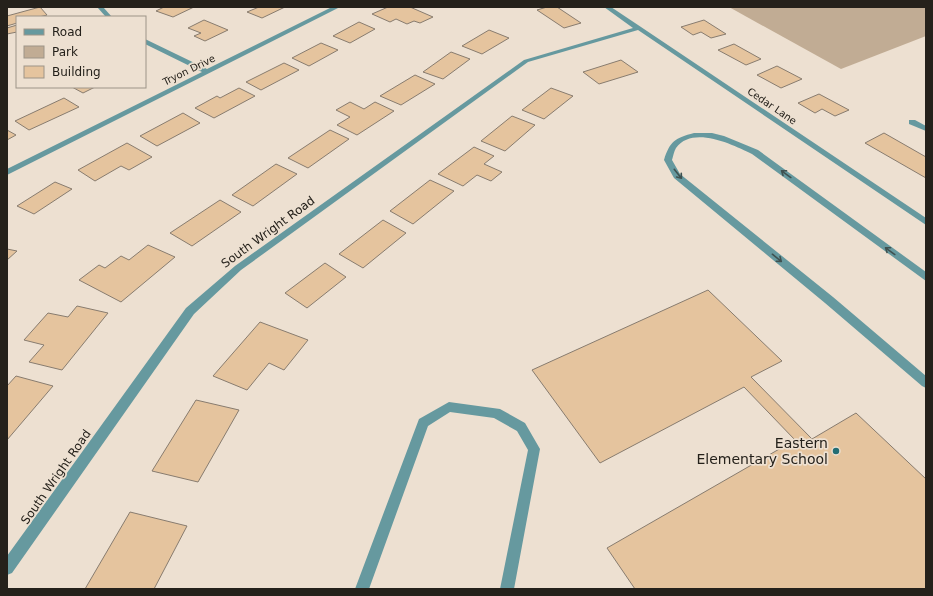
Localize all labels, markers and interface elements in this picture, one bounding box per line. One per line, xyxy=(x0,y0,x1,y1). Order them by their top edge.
legend xyxy=(16,16,146,88)
text: Road xyxy=(52,25,82,39)
text: Park xyxy=(52,45,78,59)
street label: Tryon Drive xyxy=(160,53,217,88)
text: Building xyxy=(52,65,101,79)
street label: Cedar Lane xyxy=(745,85,799,127)
one-way arrow xyxy=(673,169,682,180)
one-way arrow xyxy=(780,170,791,178)
street label: South Wright Road xyxy=(219,193,317,271)
one-way arrow xyxy=(885,247,896,255)
one-way arrow xyxy=(772,253,783,262)
street label: South Wright Road xyxy=(18,427,94,527)
place label: Eastern Elementary School xyxy=(696,435,828,467)
marker: Eastern Elementary School xyxy=(831,446,841,456)

